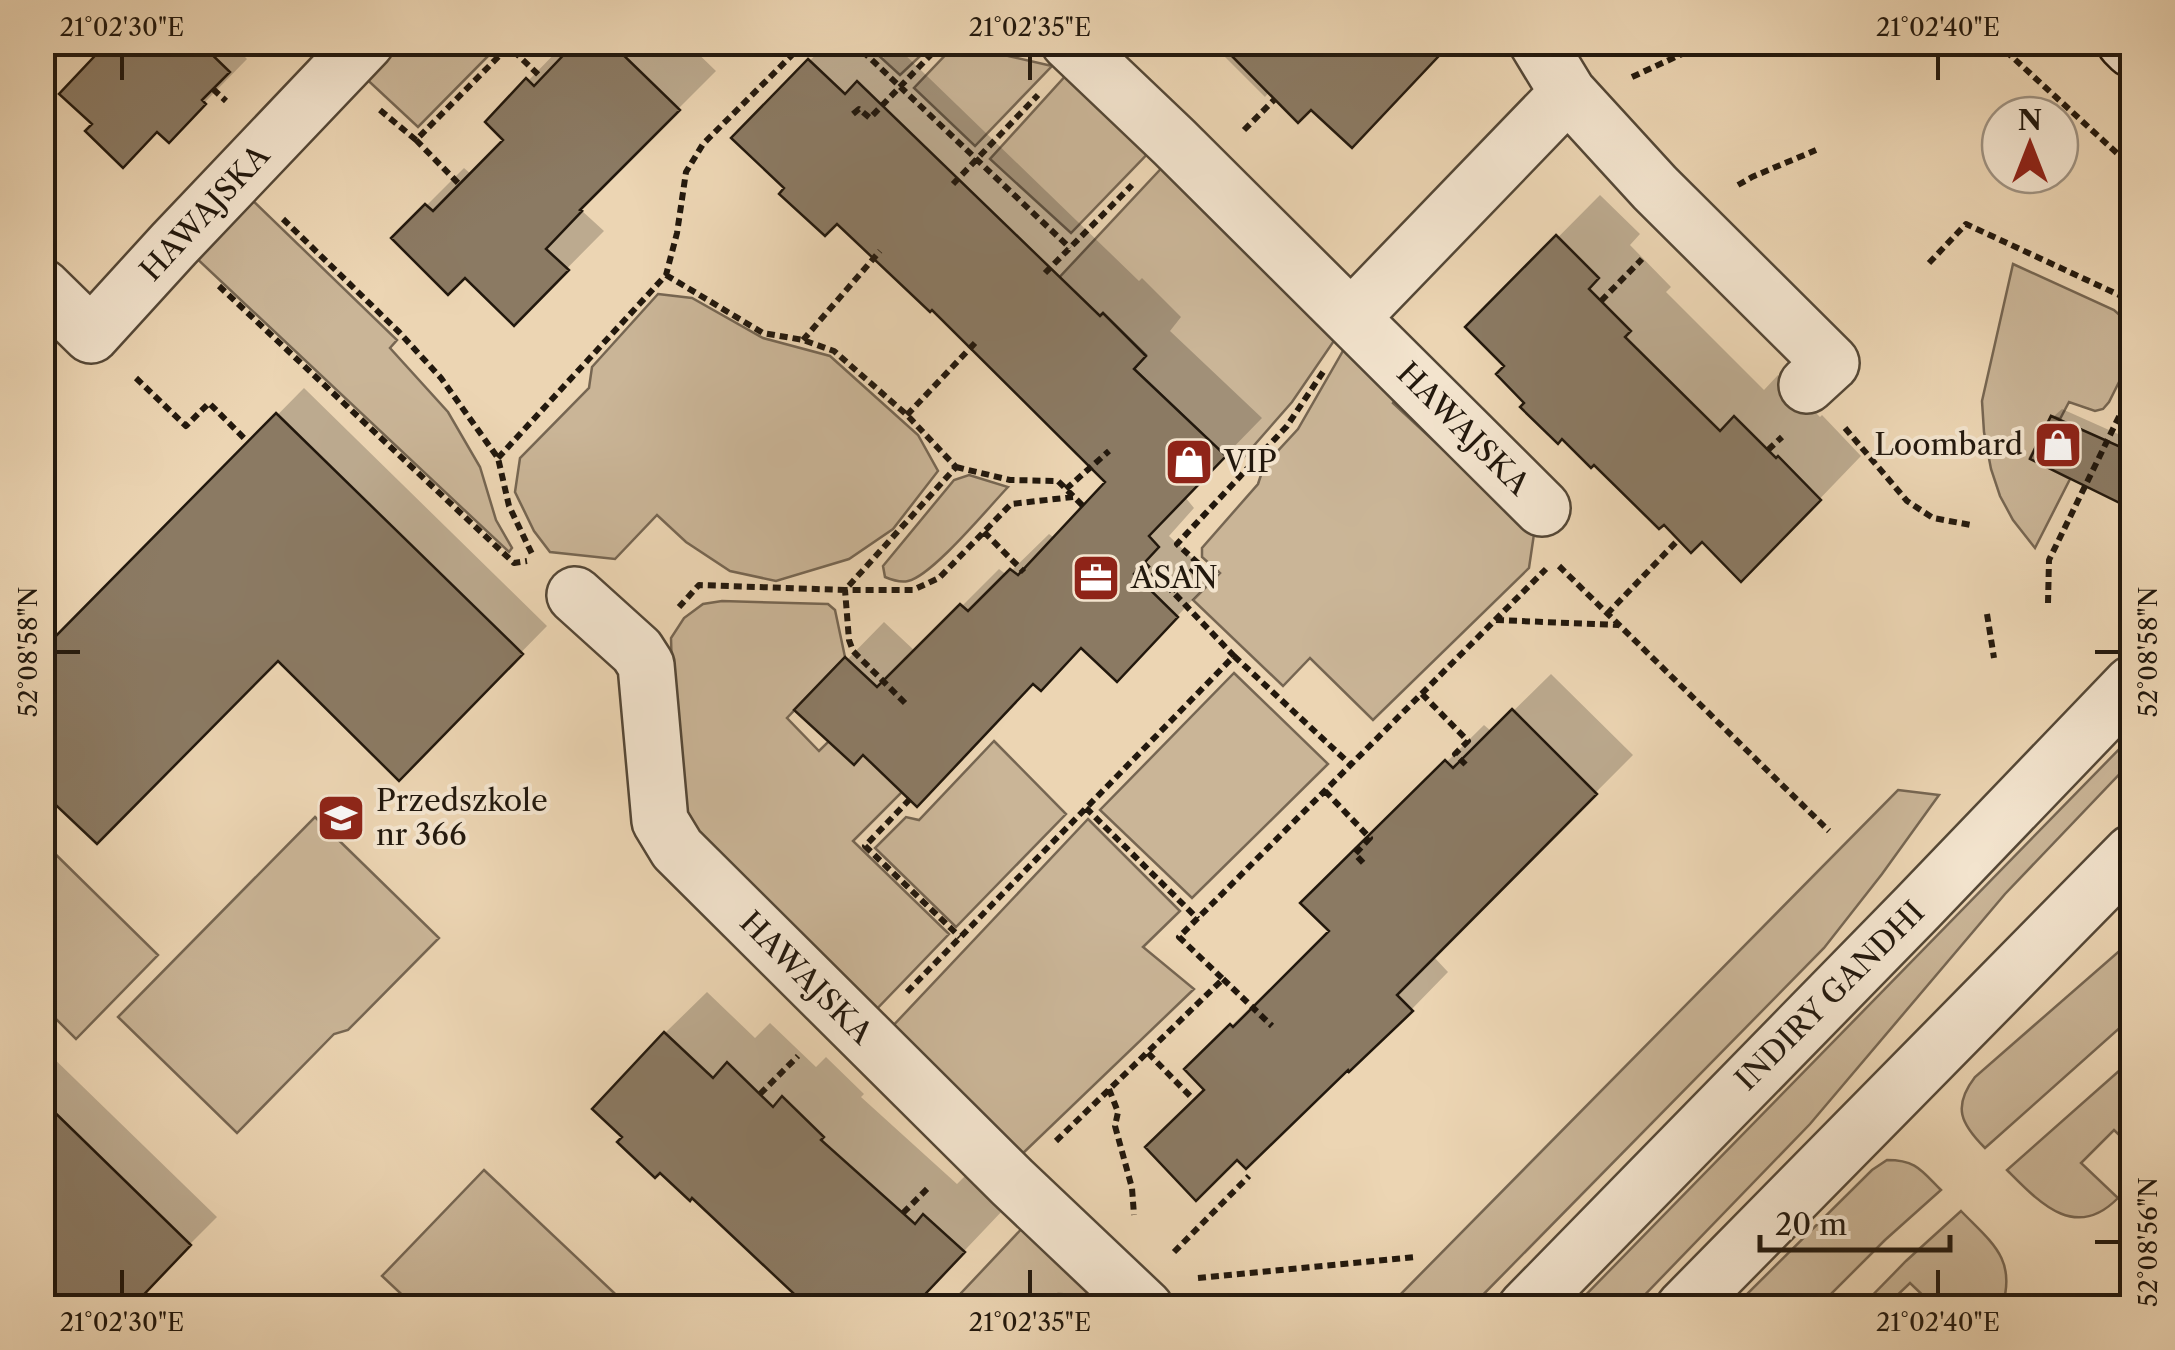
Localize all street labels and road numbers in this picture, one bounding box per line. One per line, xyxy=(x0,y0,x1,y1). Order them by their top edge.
street label: HAWAJSKA xyxy=(132,136,277,288)
street label: HAWAJSKA xyxy=(1389,355,1538,503)
street label: INDIRY GANDHI xyxy=(1727,893,1932,1098)
street label: HAWAJSKA xyxy=(732,904,881,1052)

